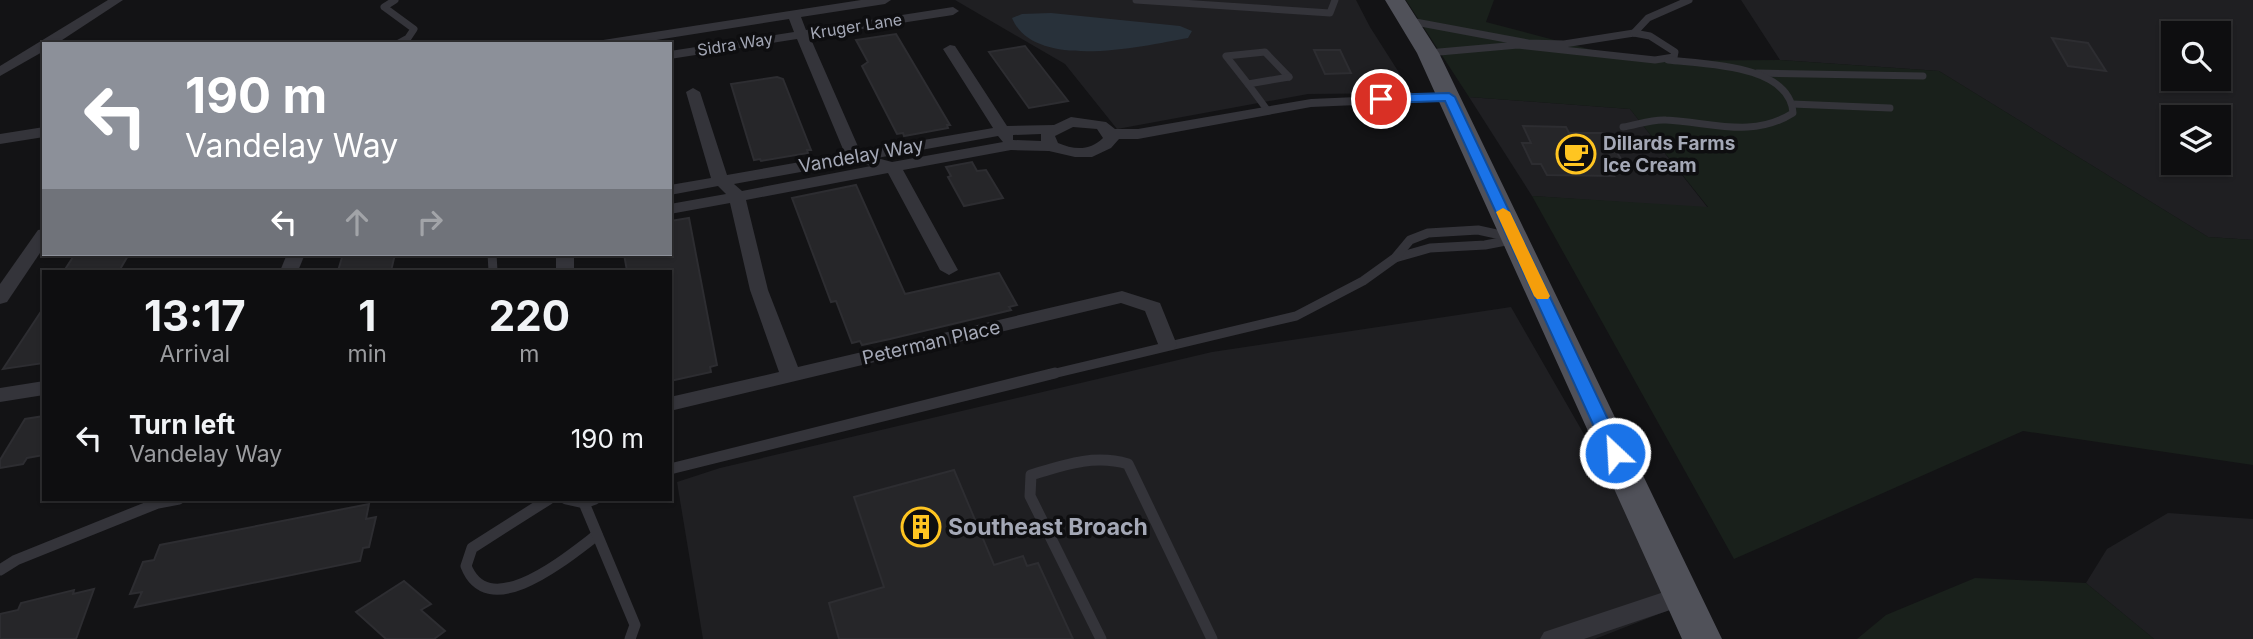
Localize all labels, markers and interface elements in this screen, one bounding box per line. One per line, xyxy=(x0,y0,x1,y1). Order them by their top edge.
street label: Kruger Lane xyxy=(809,9,903,43)
map controls xyxy=(2161,21,2231,175)
button: search xyxy=(2161,21,2231,91)
street label: Sidra Way xyxy=(696,28,774,60)
text: 190 m xyxy=(185,66,327,125)
pin xyxy=(1351,69,1411,129)
icon: left xyxy=(70,70,161,161)
icon: arrive xyxy=(1362,80,1400,118)
button: layers xyxy=(2161,105,2231,175)
text: Vandelay Way xyxy=(185,126,398,165)
place label: Dillards Farms Ice Cream xyxy=(1603,132,1735,177)
street label: Vandelay Way xyxy=(797,133,926,178)
cafe icon: Dillards Farms Ice Cream xyxy=(1555,133,1597,175)
icon: left xyxy=(265,203,303,241)
icon: ahead xyxy=(338,203,376,241)
icon: right xyxy=(411,203,449,241)
text: 13:17 xyxy=(144,290,246,341)
text: 1 xyxy=(358,290,376,341)
text: 220 xyxy=(489,290,570,341)
street label: Peterman Place xyxy=(860,315,1002,370)
text: Arrival xyxy=(159,340,230,368)
text: min xyxy=(348,340,387,368)
text: m xyxy=(519,340,540,368)
text: Turn left xyxy=(129,409,235,440)
position arrow xyxy=(1578,416,1652,490)
icon: left xyxy=(70,419,108,457)
text: 190 m xyxy=(571,423,644,454)
text: Vandelay Way xyxy=(129,440,282,468)
building icon: Southeast Broach xyxy=(900,506,942,548)
place label: Southeast Broach xyxy=(948,513,1148,541)

